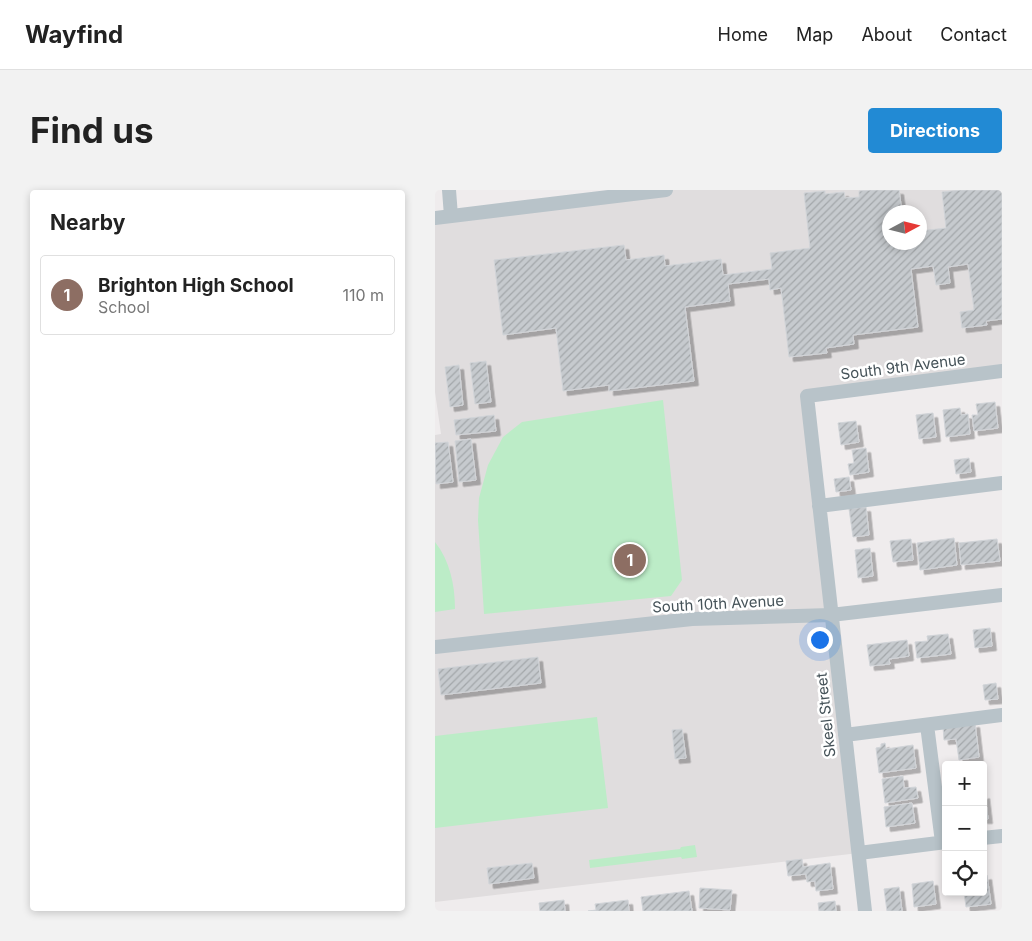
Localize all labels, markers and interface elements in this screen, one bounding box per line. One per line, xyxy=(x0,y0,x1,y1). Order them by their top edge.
text: Wayfind xyxy=(25,20,123,49)
text: Home xyxy=(718,24,768,45)
text: Map xyxy=(796,24,833,45)
text: About xyxy=(861,24,912,45)
text: Contact xyxy=(940,24,1007,45)
button: Directions xyxy=(868,108,1002,153)
text: Find us xyxy=(30,109,154,151)
north arrow xyxy=(882,205,927,250)
text: Nearby xyxy=(50,210,125,235)
text: Brighton High School xyxy=(98,274,294,297)
text: 1 xyxy=(64,285,70,305)
text: 110 m xyxy=(342,285,384,305)
text: School xyxy=(98,297,150,317)
street label: South 9th Avenue xyxy=(839,349,966,384)
pin: 1 xyxy=(614,541,646,579)
street label: South 10th Avenue xyxy=(652,591,784,616)
your location xyxy=(807,627,833,653)
street label: Skeel Street xyxy=(812,672,839,758)
map controls xyxy=(942,761,987,896)
button: + xyxy=(942,761,987,806)
button: − xyxy=(942,806,987,851)
button: locate xyxy=(942,851,987,896)

